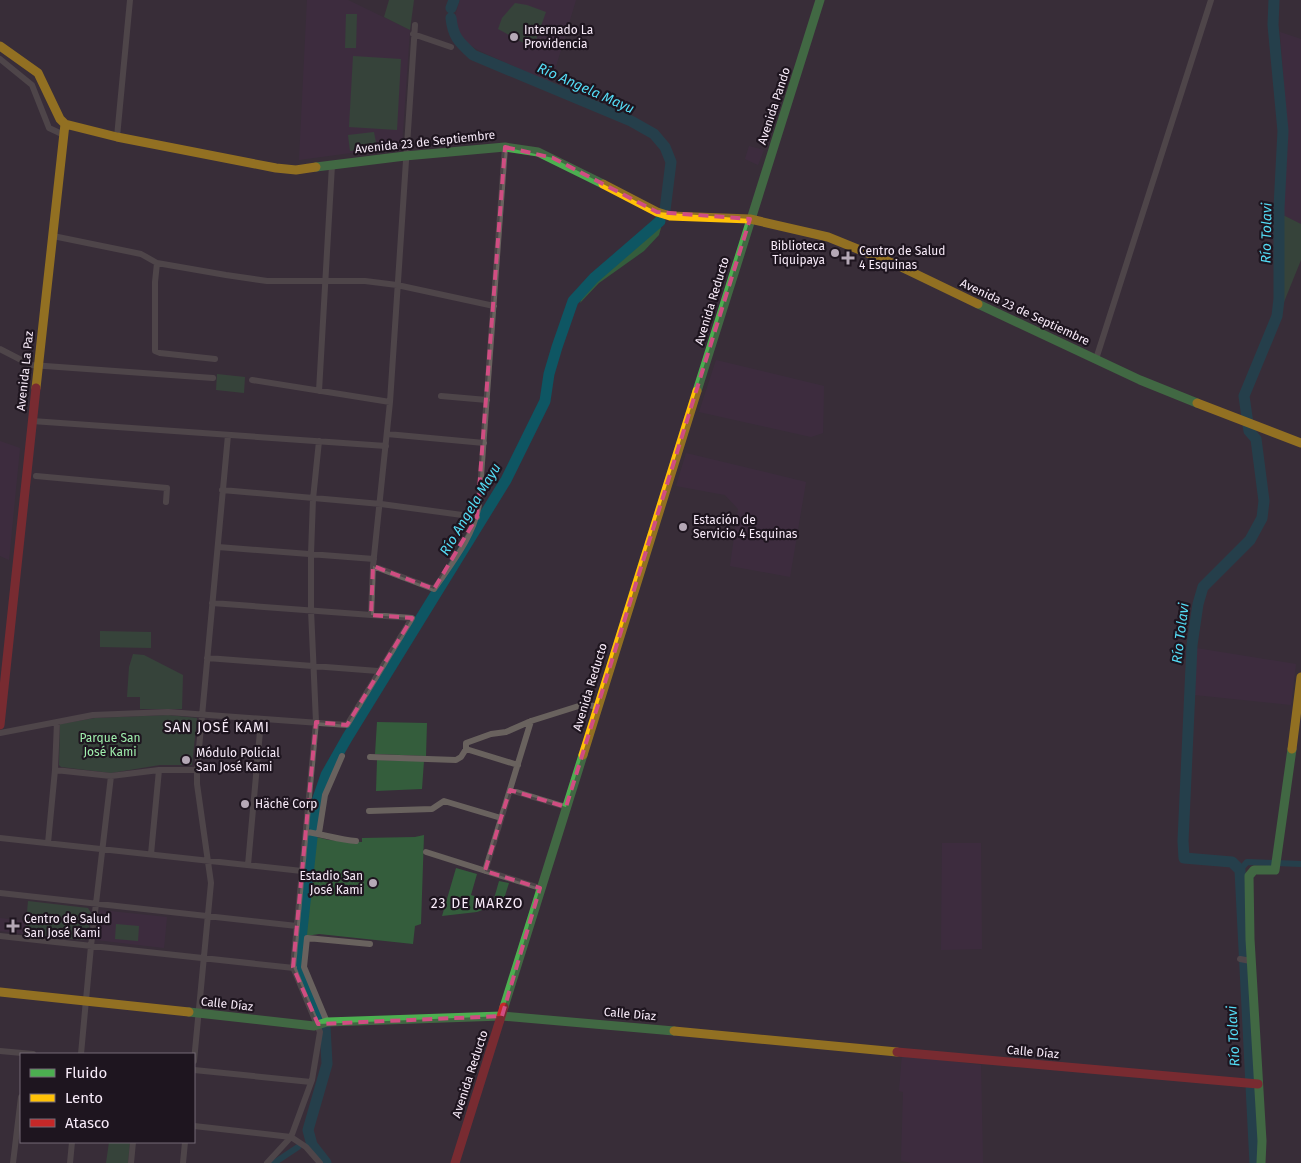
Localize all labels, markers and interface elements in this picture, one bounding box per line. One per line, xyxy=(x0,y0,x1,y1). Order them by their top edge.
place label: Internado La Providencia xyxy=(524,23,593,51)
marker: Internado La Providencia xyxy=(508,31,520,43)
water label: Río Angela Mayu xyxy=(535,59,637,117)
street label: Avenida Pando xyxy=(755,65,793,147)
street label: Avenida 23 de Septiembre xyxy=(354,128,496,156)
water label: Río Tolavi xyxy=(1257,202,1276,264)
place label: Biblioteca Tiquipaya xyxy=(770,239,825,267)
place label: Centro de Salud 4 Esquinas xyxy=(859,244,945,272)
marker: Biblioteca Tiquipaya xyxy=(829,247,841,259)
marker: Centro de Salud 4 Esquinas xyxy=(841,251,855,265)
street label: Avenida Reducto xyxy=(692,255,732,347)
street label: Avenida 23 de Septiembre xyxy=(958,276,1092,348)
street label: Avenida La Paz xyxy=(14,330,36,412)
water label: Río Angela Mayu xyxy=(436,460,505,558)
place label: Estación de Servicio 4 Esquinas xyxy=(693,513,798,541)
marker: Estación de Servicio 4 Esquinas xyxy=(677,521,689,533)
water label: Río Tolavi xyxy=(1168,602,1193,664)
street label: Avenida Reducto xyxy=(570,641,610,733)
district label: SAN JOSÉ KAMI xyxy=(164,718,270,736)
park label: Parque San José Kami xyxy=(79,731,141,759)
place label: Módulo Policial San José Kami xyxy=(196,746,280,774)
marker: Módulo Policial San José Kami xyxy=(180,754,192,766)
place label: Hächë Corp xyxy=(255,797,317,811)
marker: Hächë Corp xyxy=(239,798,251,810)
place label: Estadio San José Kami xyxy=(299,869,363,897)
marker: Estadio San José Kami xyxy=(367,877,379,889)
district label: 23 DE MARZO xyxy=(431,895,523,912)
place label: Centro de Salud San José Kami xyxy=(24,912,110,940)
marker: Centro de Salud San José Kami xyxy=(6,919,20,933)
street label: Calle Díaz xyxy=(200,994,254,1014)
street label: Calle Díaz xyxy=(603,1005,657,1023)
water label: Río Tolavi xyxy=(1223,1005,1244,1067)
street label: Avenida Reducto xyxy=(449,1028,491,1120)
street label: Calle Díaz xyxy=(1006,1043,1060,1061)
legend xyxy=(20,1053,195,1143)
text: Fluido xyxy=(65,1064,107,1082)
text: Lento xyxy=(65,1089,103,1107)
text: Atasco xyxy=(65,1114,110,1132)

